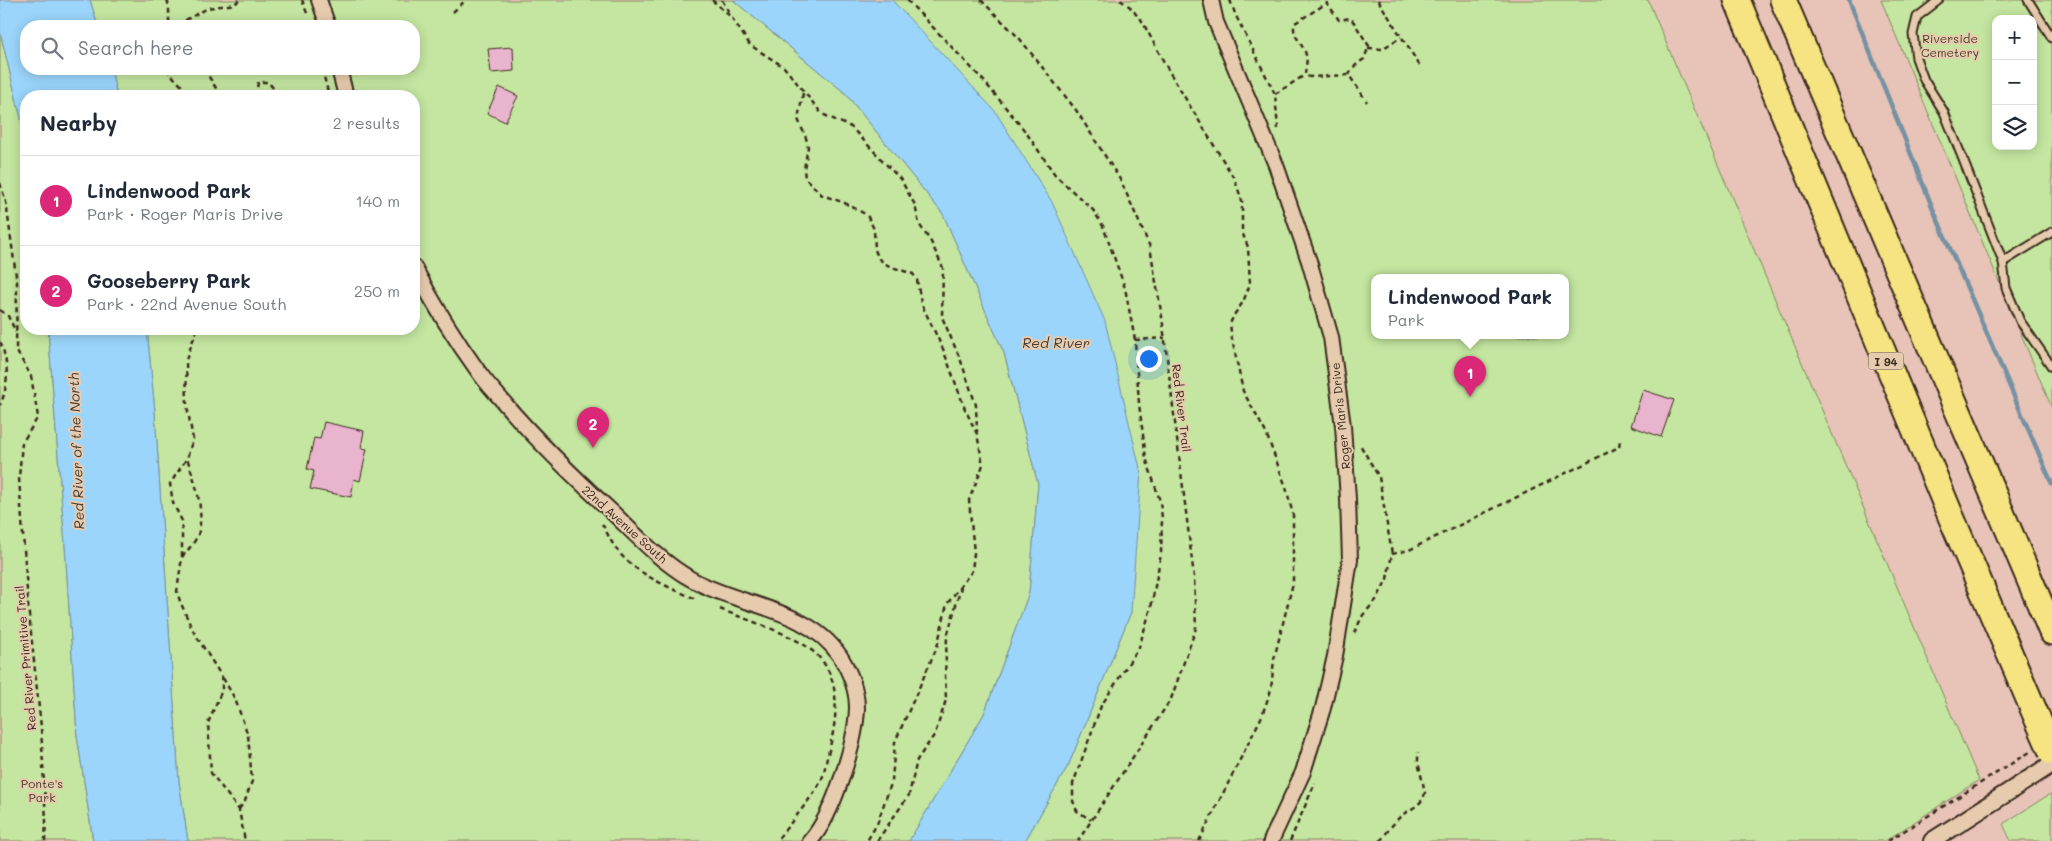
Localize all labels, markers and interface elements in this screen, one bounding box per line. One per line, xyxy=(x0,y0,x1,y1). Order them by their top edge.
map controls xyxy=(1992,15,2037,150)
button: + xyxy=(1992,15,2037,60)
search box xyxy=(20,20,420,75)
park label: Riverside Cemetery xyxy=(1921,30,1979,60)
icon: search xyxy=(38,34,66,62)
text: Search here xyxy=(78,35,194,60)
button: − xyxy=(1992,60,2037,105)
button: layers xyxy=(1992,105,2037,150)
text: Nearby xyxy=(40,109,117,136)
text: 2 results xyxy=(333,112,400,133)
text: Lindenwood Park xyxy=(87,178,251,203)
text: 1 xyxy=(52,190,60,211)
text: 140 m xyxy=(356,190,400,211)
text: Park · Roger Maris Drive xyxy=(87,203,283,224)
text: Gooseberry Park xyxy=(87,268,251,293)
popup xyxy=(1371,274,1569,339)
text: 2 xyxy=(52,280,60,301)
text: 250 m xyxy=(354,280,400,301)
text: Lindenwood Park xyxy=(1388,284,1552,309)
text: Park · 22nd Avenue South xyxy=(87,293,286,314)
text: Park xyxy=(1388,309,1424,330)
water label: Red River xyxy=(1022,333,1090,352)
your location xyxy=(1136,346,1162,372)
road number: I 94 xyxy=(1868,352,1904,370)
pin: 1 xyxy=(1454,356,1486,397)
street label: Roger Maris Drive xyxy=(1326,362,1354,470)
street label: Red River Trail xyxy=(1169,363,1195,453)
water label: Red River of the North xyxy=(64,372,88,530)
pin: 2 xyxy=(577,407,609,448)
street label: 22nd Avenue South xyxy=(579,481,671,567)
street label: Red River Primitive Trail xyxy=(11,585,39,731)
park label: Ponte's Park xyxy=(21,775,63,805)

